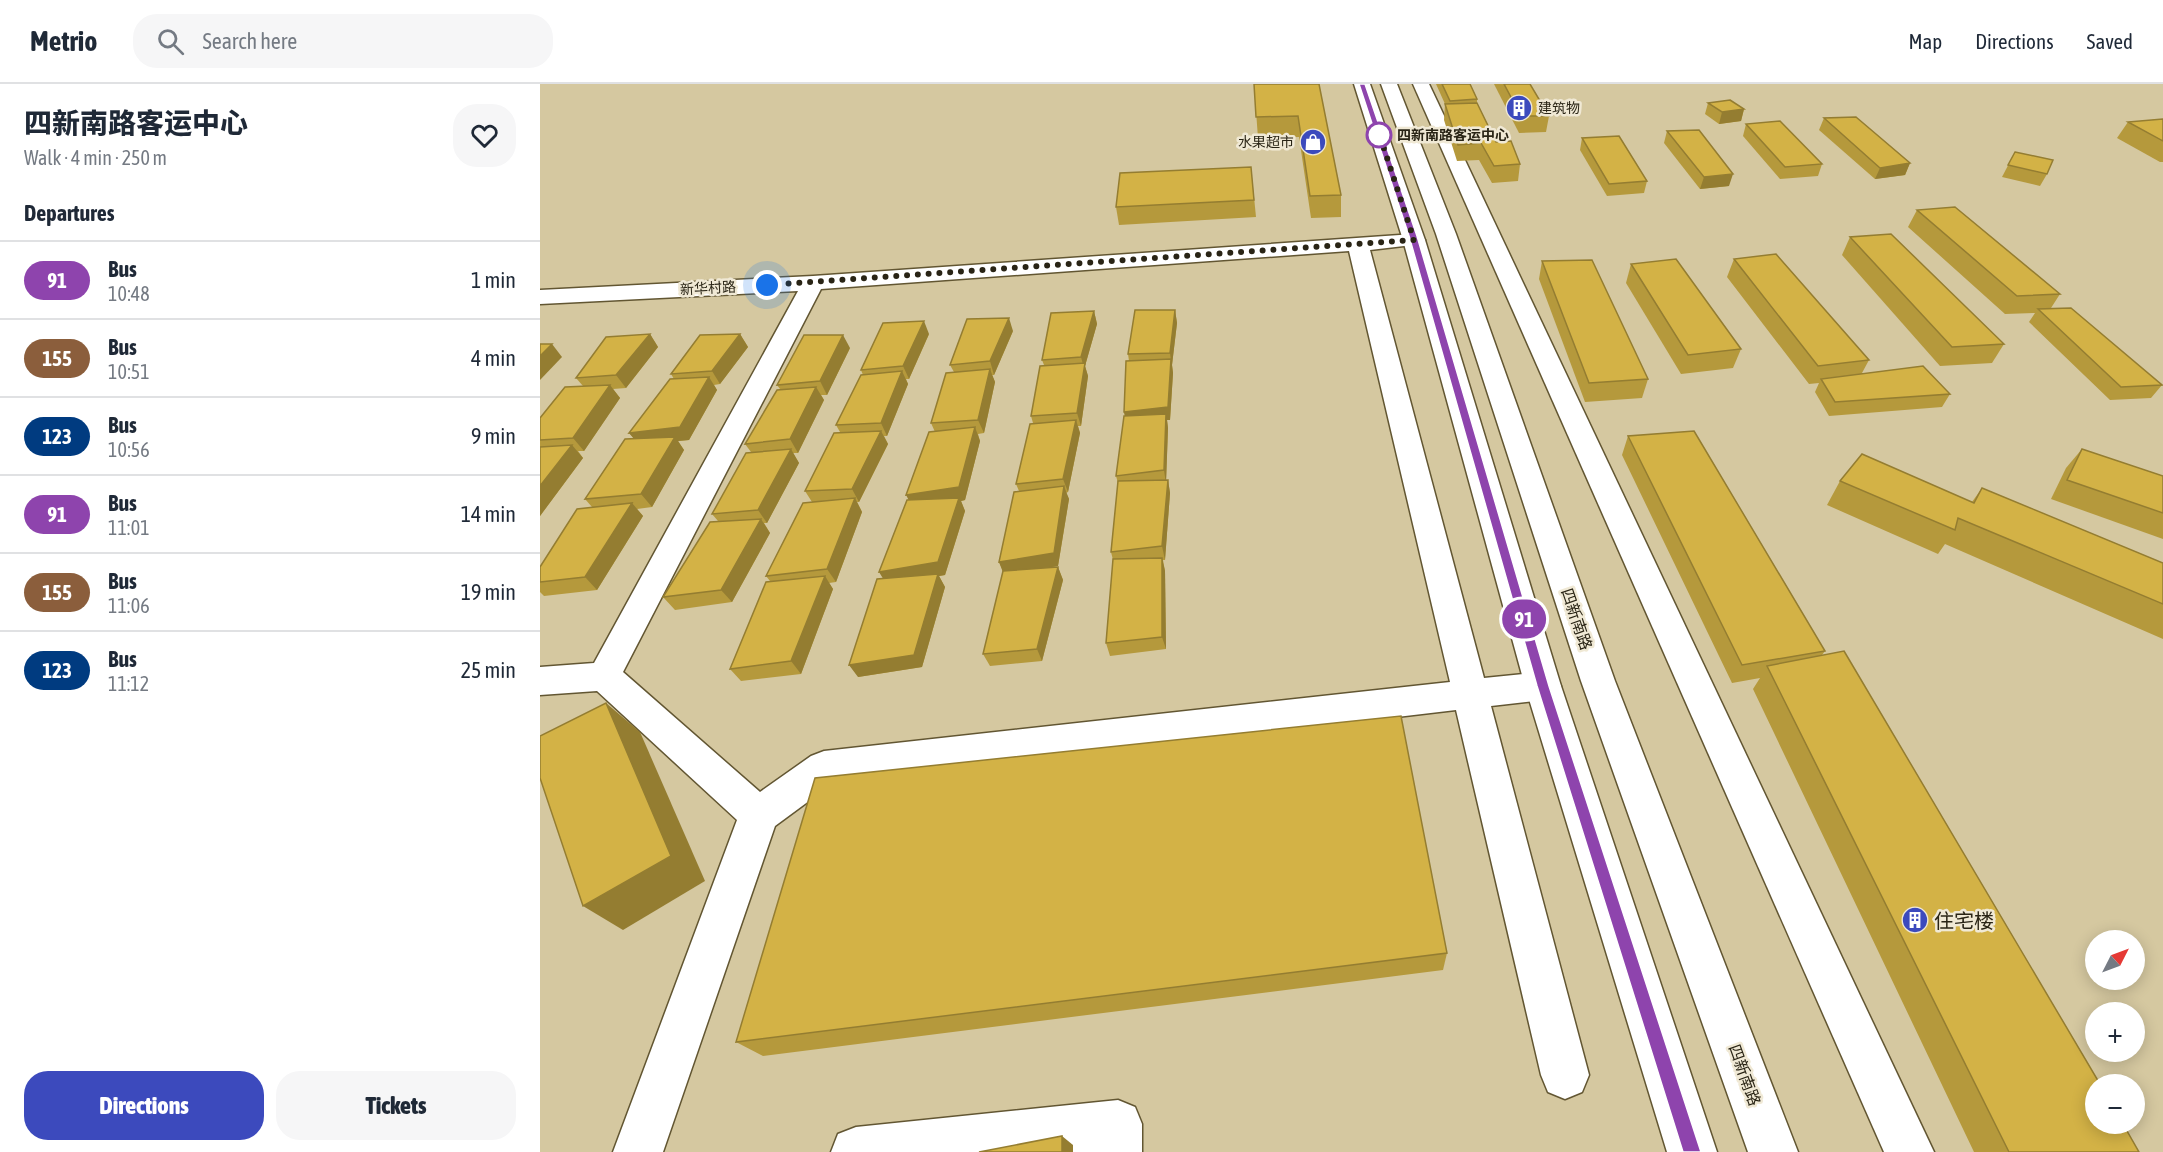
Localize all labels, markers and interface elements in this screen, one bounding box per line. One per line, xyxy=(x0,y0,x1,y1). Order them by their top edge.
search box xyxy=(133,14,553,68)
text: Metrio xyxy=(30,25,97,57)
icon: search xyxy=(154,25,187,58)
text: Search here xyxy=(202,28,297,54)
text: Map xyxy=(1908,29,1942,53)
text: Directions xyxy=(1975,29,2054,53)
text: Saved xyxy=(2087,29,2133,53)
building icon: 建筑物 xyxy=(1504,93,1534,123)
place label: 建筑物 xyxy=(1538,100,1580,116)
button: heart xyxy=(453,104,516,167)
text: 四新南路客运中心 xyxy=(24,107,248,139)
marker: 四新南路客运中心 xyxy=(1366,122,1392,148)
shop icon: 水果超市 xyxy=(1298,127,1328,157)
place label: 四新南路客运中心 xyxy=(1397,127,1509,143)
place label: 水果超市 xyxy=(1238,134,1294,150)
text: Walk · 4 min · 250 m xyxy=(24,146,167,169)
text: Departures xyxy=(24,200,114,226)
text: Bus xyxy=(108,256,137,282)
text: 1 min xyxy=(471,267,516,293)
text: 91 xyxy=(47,268,67,292)
your location xyxy=(752,270,782,300)
street label: 新华村路 xyxy=(680,279,736,297)
text: 10:48 xyxy=(108,282,150,305)
text: Bus xyxy=(108,334,137,360)
text: 4 min xyxy=(471,345,516,371)
text: 155 xyxy=(42,346,72,370)
text: 10:51 xyxy=(108,360,150,383)
text: Bus xyxy=(108,412,137,438)
text: 9 min xyxy=(471,423,516,449)
text: 123 xyxy=(42,424,72,448)
text: 10:56 xyxy=(108,438,150,461)
text: Bus xyxy=(108,490,137,516)
text: 14 min xyxy=(461,501,516,527)
text: 91 xyxy=(47,502,67,526)
text: 11:01 xyxy=(108,516,150,539)
text: Bus xyxy=(108,568,137,594)
text: 19 min xyxy=(461,579,516,605)
text: 155 xyxy=(42,580,72,604)
street label: 四新南路 xyxy=(1558,586,1596,652)
text: 11:06 xyxy=(108,594,150,617)
line badge: 91 xyxy=(1497,600,1551,638)
text: 91 xyxy=(1514,607,1534,631)
text: Bus xyxy=(108,646,137,672)
text: 25 min xyxy=(461,657,516,683)
text: 123 xyxy=(42,658,72,682)
text: 11:12 xyxy=(108,672,149,695)
building icon: 住宅楼 xyxy=(1900,905,1930,935)
place label: 住宅楼 xyxy=(1934,909,1994,932)
north arrow xyxy=(2085,930,2145,990)
map controls xyxy=(2085,930,2145,1134)
button: + xyxy=(2085,1002,2145,1062)
street label: 四新南路 xyxy=(1726,1042,1764,1108)
button: Directions xyxy=(24,1071,264,1140)
button: Tickets xyxy=(276,1071,516,1140)
button: − xyxy=(2085,1074,2145,1134)

